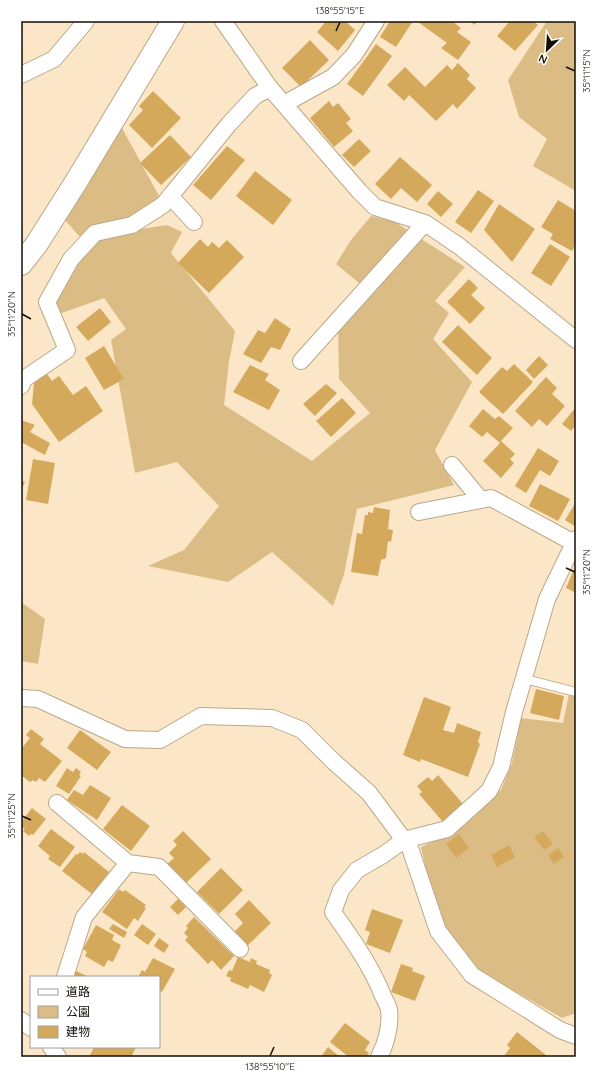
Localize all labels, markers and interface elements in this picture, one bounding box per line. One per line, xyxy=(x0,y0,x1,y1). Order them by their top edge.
text: 138°55'15"E xyxy=(315,4,365,17)
north arrow xyxy=(527,30,567,70)
text: 35°11'15"N xyxy=(580,49,593,93)
text: N xyxy=(536,51,549,67)
text: 35°11'20"N xyxy=(5,291,18,337)
text: 35°11'20"N xyxy=(580,549,593,595)
text: 35°11'25"N xyxy=(5,793,18,839)
legend xyxy=(30,976,160,1048)
text: 道路 xyxy=(66,984,90,999)
text: 公園 xyxy=(66,1004,90,1019)
text: 建物 xyxy=(66,1024,90,1039)
text: 138°55'10"E xyxy=(245,1060,295,1073)

